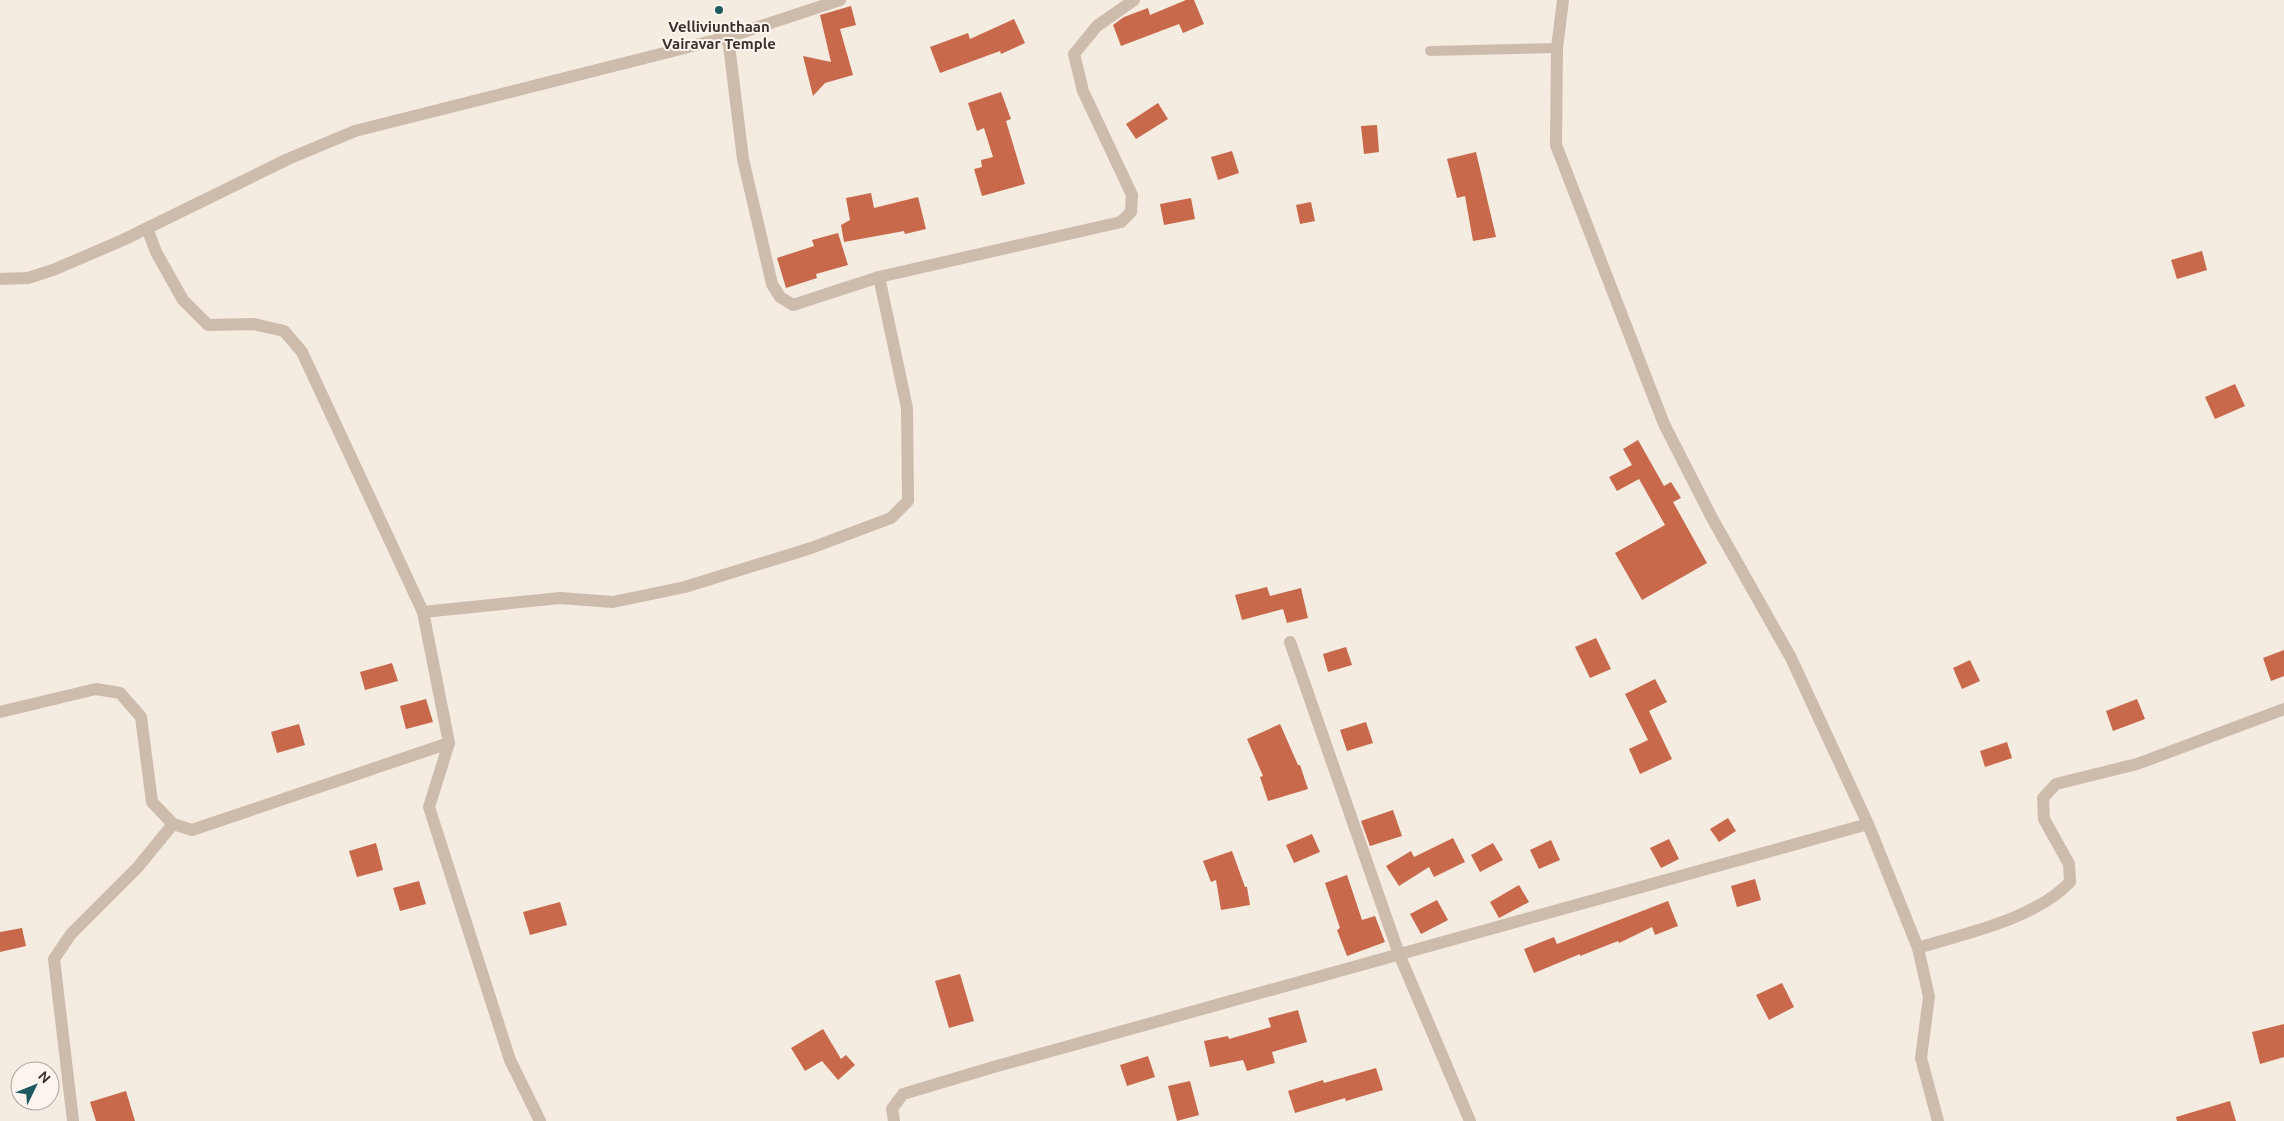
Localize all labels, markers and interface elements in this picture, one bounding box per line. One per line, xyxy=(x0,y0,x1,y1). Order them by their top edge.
marker: Velliviunthaan Vairavar Temple xyxy=(713,4,725,16)
place label: Velliviunthaan Vairavar Temple xyxy=(662,18,776,52)
north arrow xyxy=(10,1061,60,1111)
text: N xyxy=(35,1068,54,1086)

